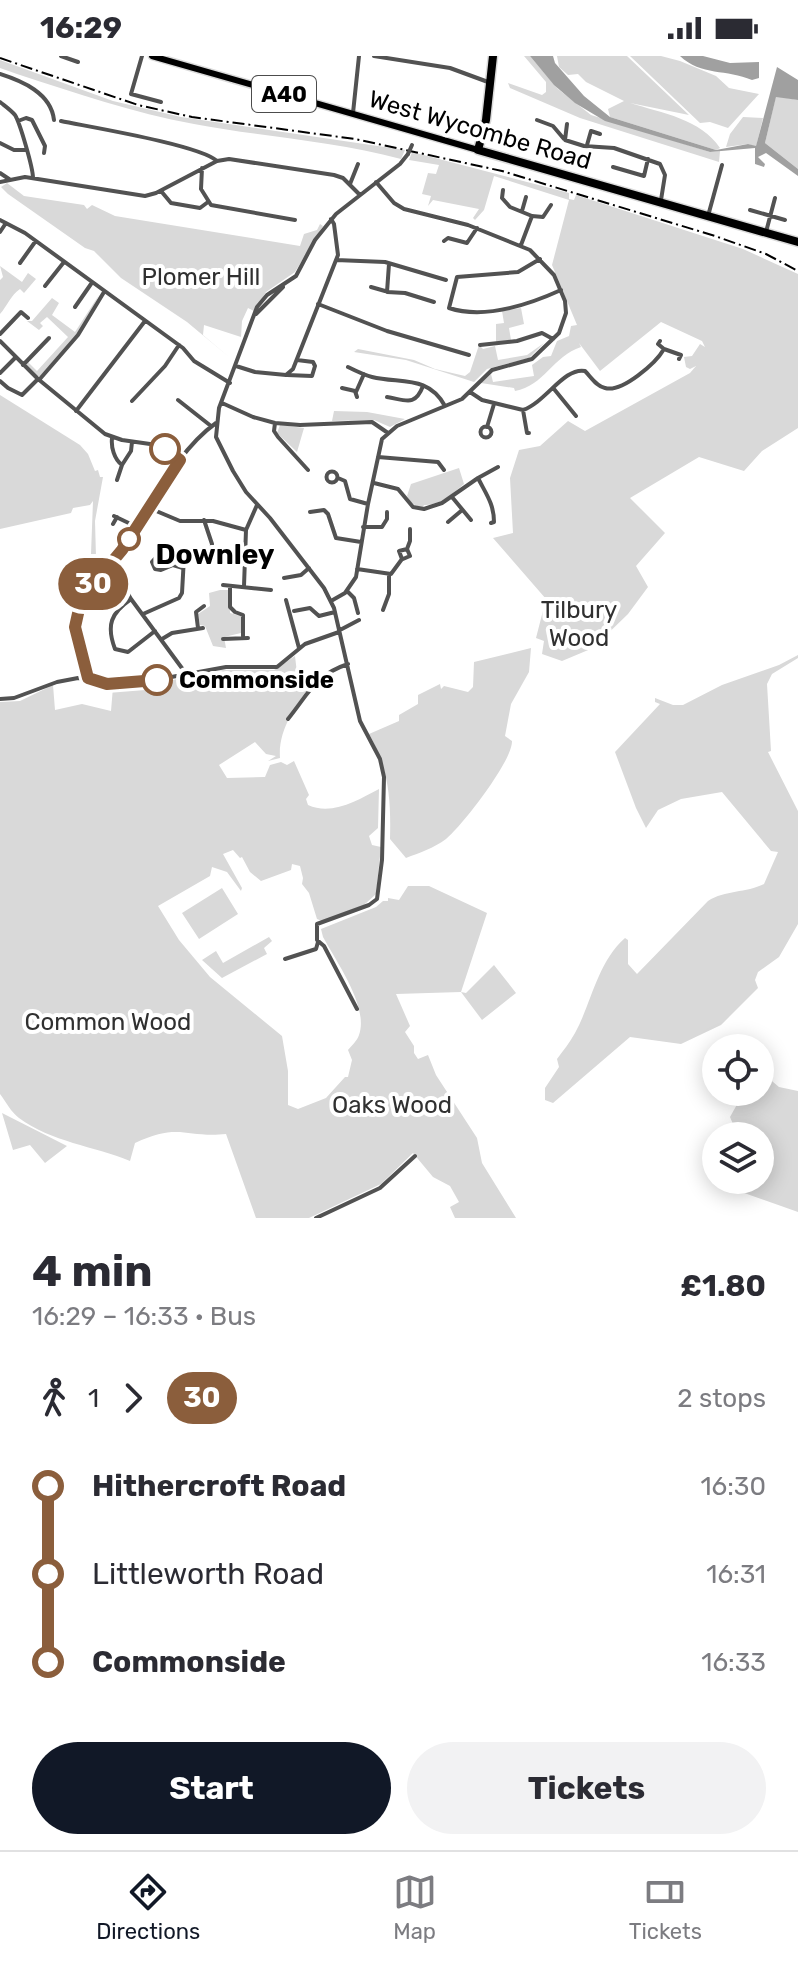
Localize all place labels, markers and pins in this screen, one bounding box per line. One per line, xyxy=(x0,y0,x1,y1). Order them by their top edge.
unlabelled marker xyxy=(150,434,180,464)
unlabelled marker xyxy=(118,528,140,550)
marker: Commonside xyxy=(142,665,172,695)
place label: Commonside xyxy=(179,666,334,694)

